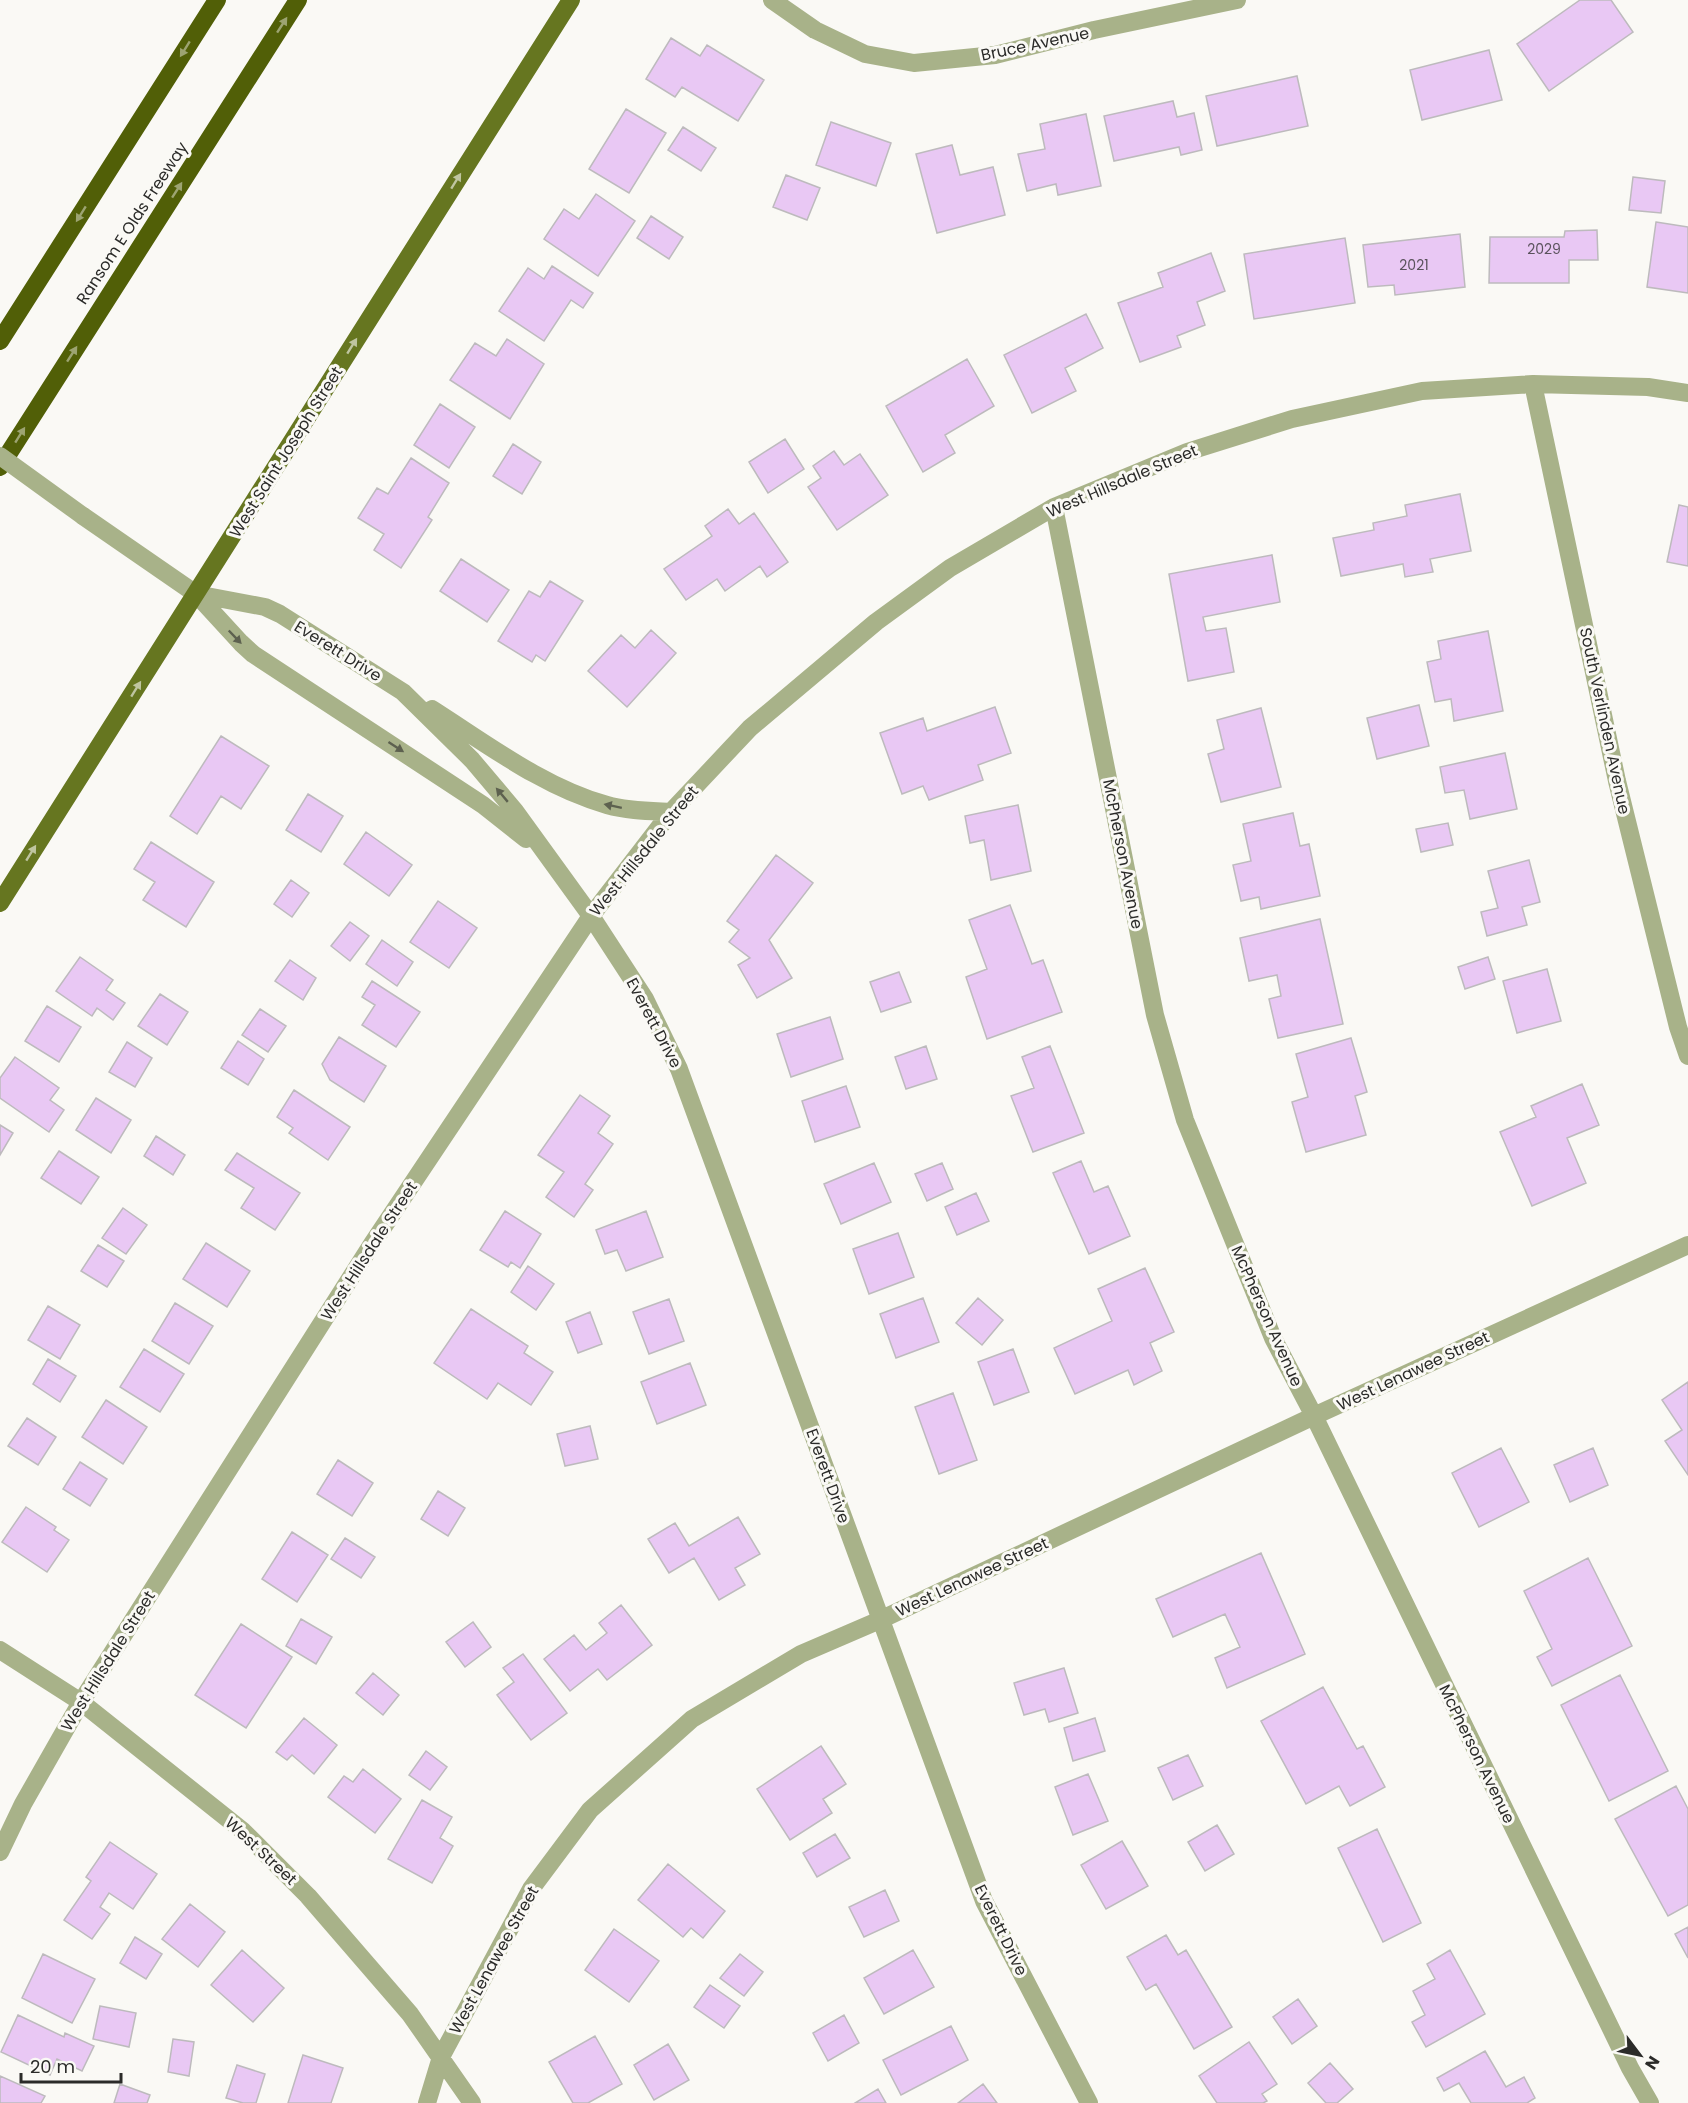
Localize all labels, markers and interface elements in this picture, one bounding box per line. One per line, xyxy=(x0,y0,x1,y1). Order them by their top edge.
one-way arrow xyxy=(276,17,287,33)
street label: Bruce Avenue xyxy=(979,21,1091,67)
one-way arrow xyxy=(180,41,191,58)
street label: Ransom E Olds Freeway xyxy=(71,137,193,309)
one-way arrow xyxy=(451,173,462,189)
one-way arrow xyxy=(171,181,182,198)
one-way arrow xyxy=(76,206,87,222)
house number: 2029 xyxy=(1527,239,1561,259)
house number: 2021 xyxy=(1399,255,1429,275)
one-way arrow xyxy=(347,338,358,354)
one-way arrow xyxy=(66,346,77,362)
street label: West Saint Joseph Street xyxy=(224,362,348,542)
one-way arrow xyxy=(15,427,26,443)
street label: West Hillsdale Street xyxy=(1043,439,1201,523)
street label: Everett Drive xyxy=(290,615,386,687)
street label: South Verlinden Avenue xyxy=(1574,626,1636,817)
one-way arrow xyxy=(228,630,242,644)
one-way arrow xyxy=(130,681,142,697)
one-way arrow xyxy=(388,741,404,752)
street label: McPherson Avenue xyxy=(1097,777,1149,931)
street label: West Hillsdale Street xyxy=(584,781,704,921)
one-way arrow xyxy=(496,788,509,803)
one-way arrow xyxy=(604,800,622,810)
one-way arrow xyxy=(26,845,37,861)
street label: Everett Drive xyxy=(621,974,687,1072)
street label: West Hillsdale Street xyxy=(315,1177,423,1325)
street label: McPherson Avenue xyxy=(1226,1242,1308,1390)
street label: West Lenawee Street xyxy=(1333,1325,1493,1416)
street label: Everett Drive xyxy=(800,1426,856,1527)
street label: West Lenawee Street xyxy=(892,1531,1052,1622)
street label: West Hillsdale Street xyxy=(55,1586,161,1736)
street label: McPherson Avenue xyxy=(1433,1681,1521,1827)
street label: West Street xyxy=(220,1812,302,1891)
street label: Everett Drive xyxy=(969,1880,1033,1980)
street label: West Lenawee Street xyxy=(444,1882,544,2038)
north arrow xyxy=(1610,2025,1670,2085)
scale bar xyxy=(21,2046,122,2084)
text: N xyxy=(1639,2051,1665,2074)
text: 20 m xyxy=(30,2054,75,2079)

